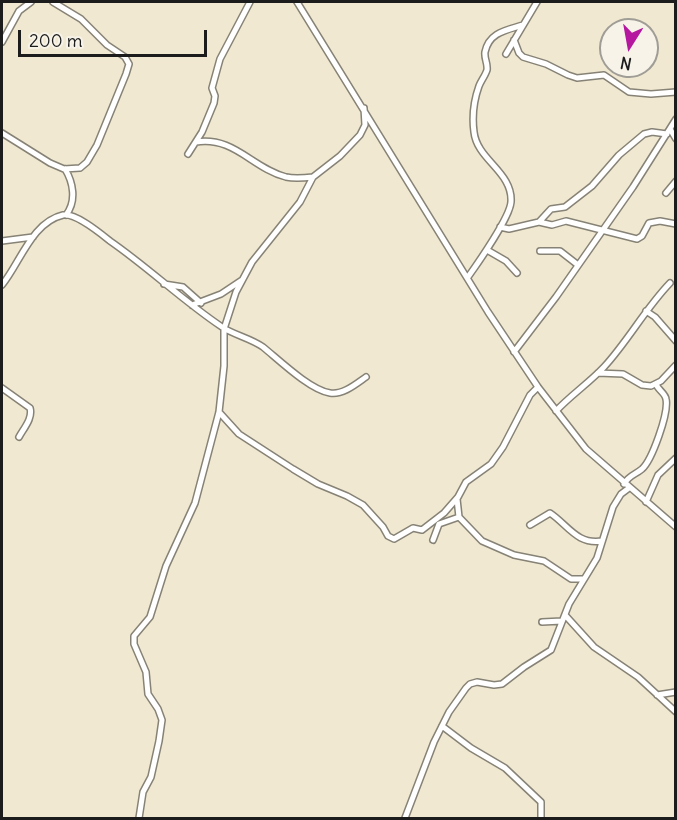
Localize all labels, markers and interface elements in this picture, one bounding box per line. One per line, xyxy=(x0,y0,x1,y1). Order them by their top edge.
scale bar xyxy=(21,18,210,56)
north arrow xyxy=(599,18,659,78)
text: 200 m xyxy=(29,29,83,52)
text: N xyxy=(619,53,633,75)

